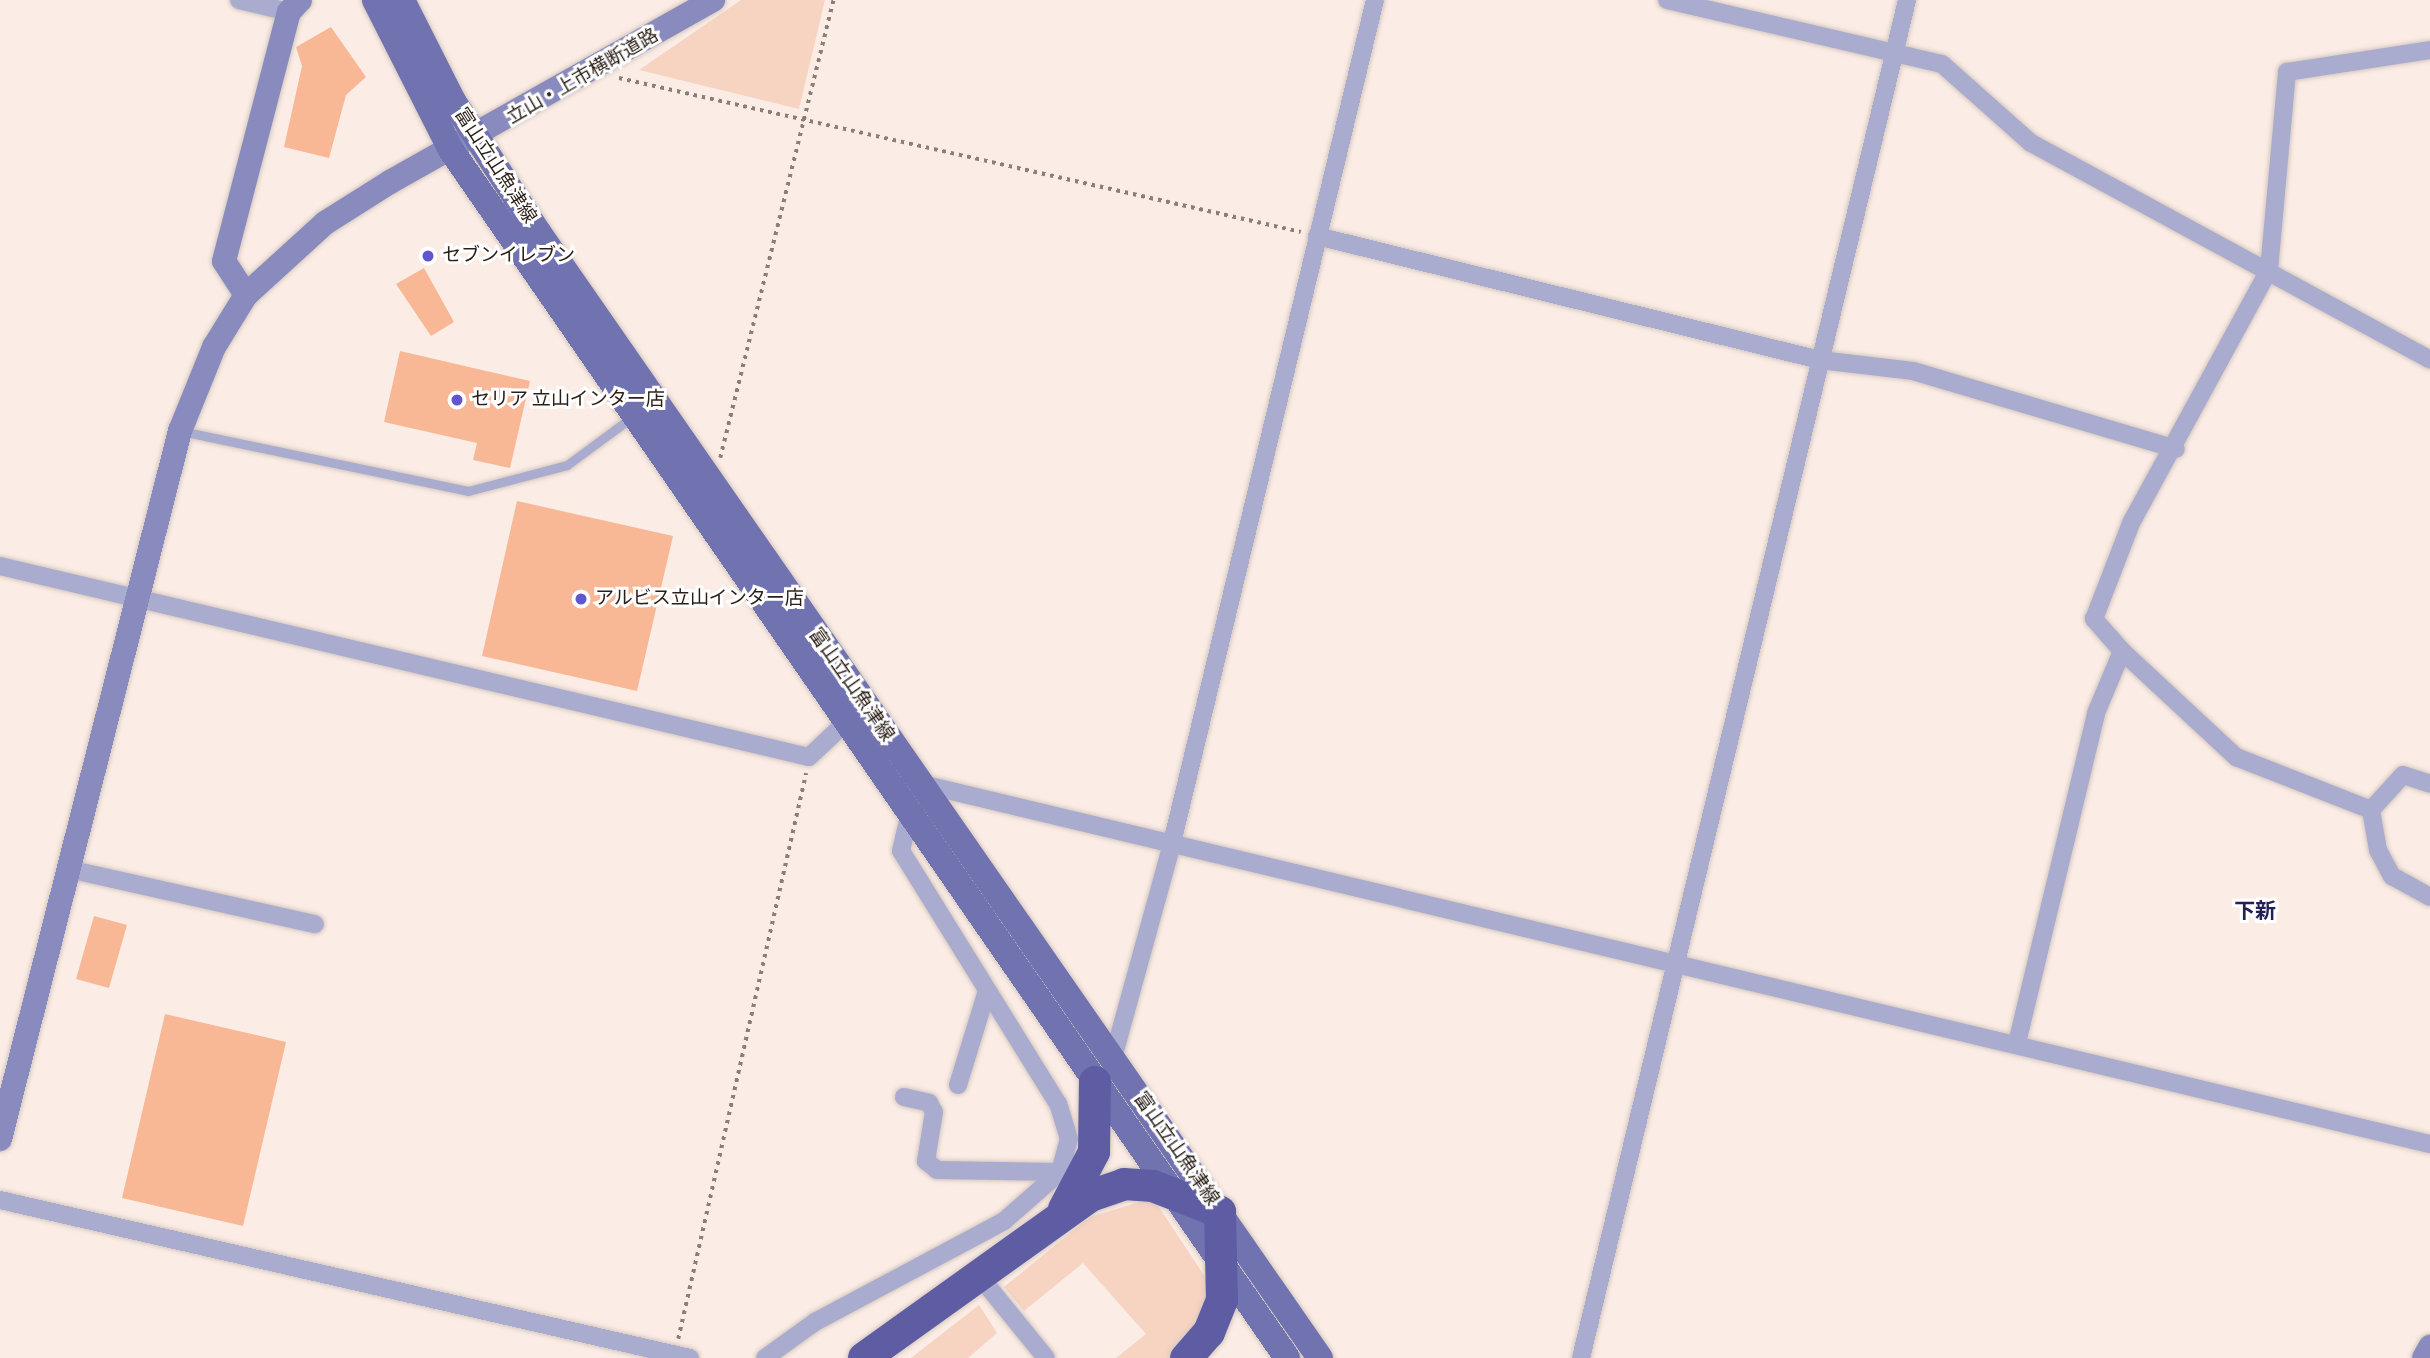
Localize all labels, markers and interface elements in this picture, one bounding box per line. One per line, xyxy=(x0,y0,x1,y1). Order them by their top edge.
street label: 立山・上市横断道路 xyxy=(503,24,663,130)
street label: 富山立山魚津線 xyxy=(449,104,541,228)
place label: セブンイレブン xyxy=(442,245,575,267)
marker: セブンイレブン xyxy=(420,248,436,264)
place label: セリア 立山インター店 xyxy=(471,389,665,411)
marker: セリア 立山インター店 xyxy=(449,392,465,408)
place label: アルビス立山インター店 xyxy=(595,588,804,610)
marker: アルビス立山インター店 xyxy=(573,591,589,607)
street label: 富山立山魚津線 xyxy=(804,624,898,746)
district label: 下新 xyxy=(2234,898,2276,924)
street label: 富山立山魚津線 xyxy=(1129,1088,1223,1210)

